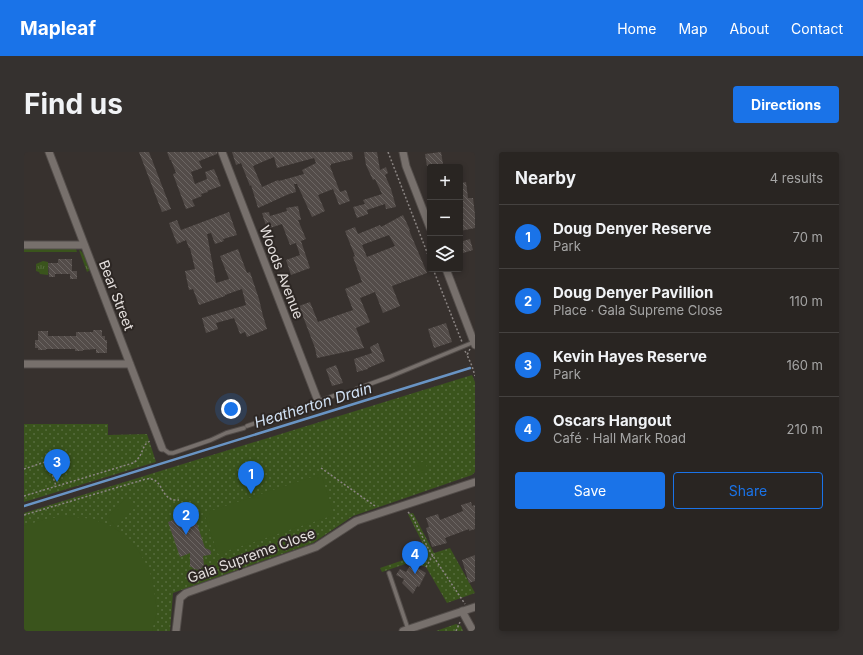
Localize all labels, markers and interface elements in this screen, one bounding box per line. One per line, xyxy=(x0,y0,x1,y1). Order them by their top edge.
text: Mapleaf xyxy=(20,17,96,40)
text: Home xyxy=(617,20,656,37)
text: Map xyxy=(678,20,708,37)
text: About xyxy=(730,20,769,37)
text: Contact xyxy=(791,20,843,37)
button: Directions xyxy=(733,86,839,123)
text: Find us xyxy=(24,87,123,121)
map controls xyxy=(427,164,463,272)
button: + xyxy=(427,164,463,200)
text: Nearby xyxy=(515,168,576,188)
text: 4 results xyxy=(770,170,823,186)
button: − xyxy=(427,200,463,236)
text: Doug Denyer Reserve xyxy=(553,219,712,238)
street label: Woods Avenue xyxy=(256,223,308,321)
text: 1 xyxy=(525,229,531,245)
text: 70 m xyxy=(793,229,823,245)
button: layers xyxy=(427,236,463,272)
text: Park xyxy=(553,238,581,254)
street label: Bear Street xyxy=(96,257,138,333)
text: Doug Denyer Pavillion xyxy=(553,283,713,302)
text: 2 xyxy=(524,293,532,309)
text: 110 m xyxy=(789,293,823,309)
text: Place · Gala Supreme Close xyxy=(553,302,723,318)
text: Kevin Hayes Reserve xyxy=(553,347,707,366)
text: 3 xyxy=(524,357,532,373)
text: 160 m xyxy=(786,357,823,373)
text: Park xyxy=(553,366,581,382)
water label: Heatherton Drain xyxy=(252,378,374,432)
your location xyxy=(221,399,241,419)
text: Oscars Hangout xyxy=(553,411,671,430)
text: 4 xyxy=(524,421,532,437)
text: 210 m xyxy=(787,421,823,437)
text: Café · Hall Mark Road xyxy=(553,430,686,446)
pin: 3 xyxy=(44,449,70,482)
pin: 1 xyxy=(238,461,264,494)
button: Save xyxy=(515,472,665,509)
button: Share xyxy=(673,472,823,509)
pin: 2 xyxy=(173,502,199,535)
street label: Gala Supreme Close xyxy=(185,524,317,586)
pin: 4 xyxy=(402,541,428,574)

